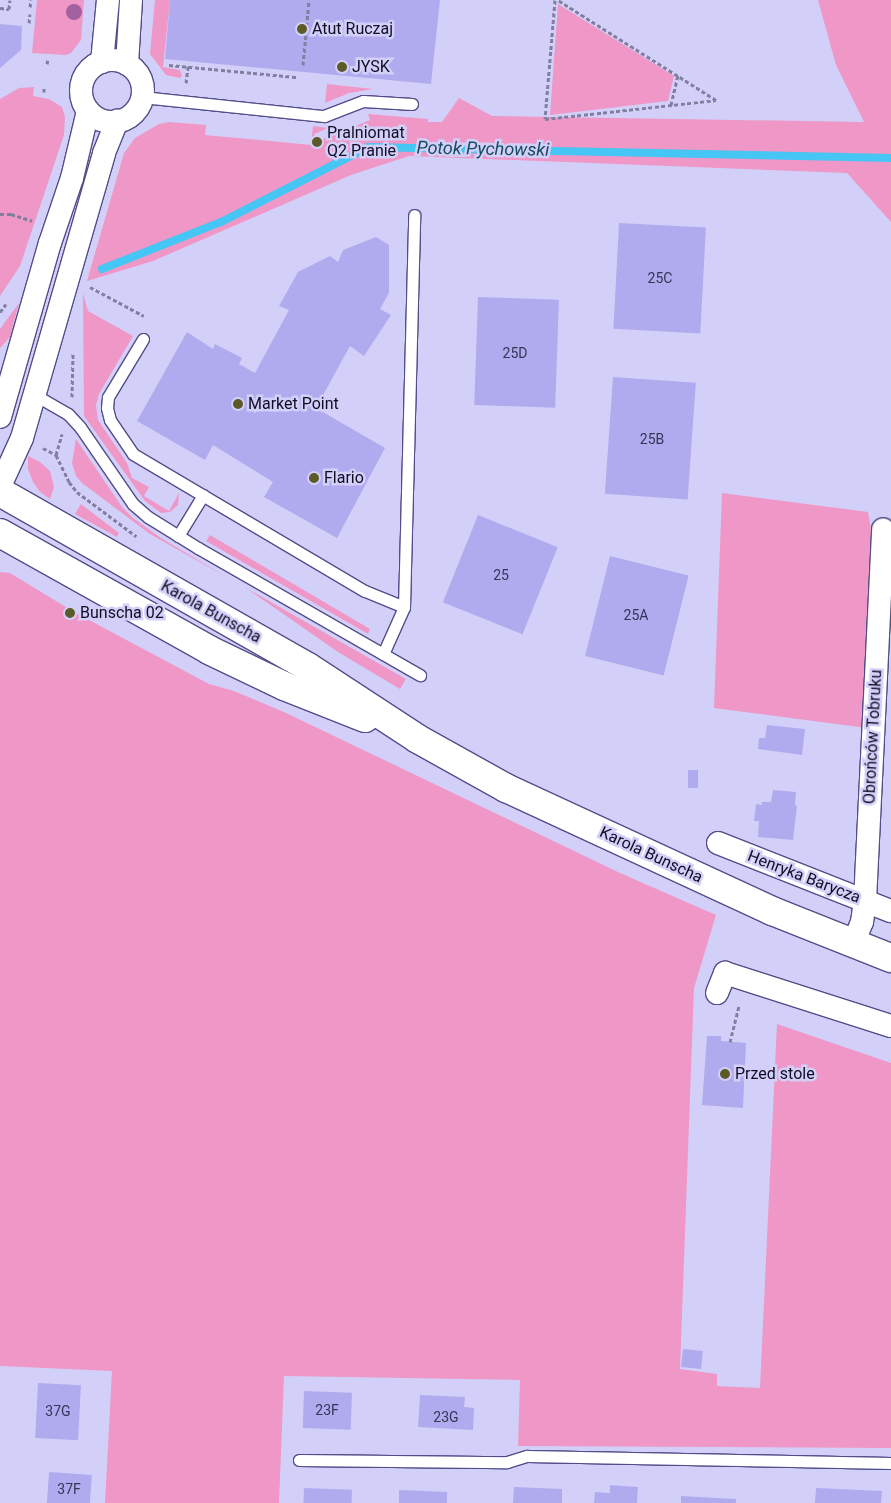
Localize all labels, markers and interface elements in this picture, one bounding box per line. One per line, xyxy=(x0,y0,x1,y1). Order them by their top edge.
place label: Atut Ruczaj xyxy=(312,19,393,39)
marker: Atut Ruczaj xyxy=(296,23,308,35)
place label: JYSK xyxy=(352,57,390,77)
marker: JYSK xyxy=(336,61,348,73)
place label: Pralniomat Q2 Pranie xyxy=(327,123,405,161)
marker: Pralniomat Q2 Pranie xyxy=(311,136,323,148)
water label: Potok Pychowski xyxy=(416,137,550,161)
house number: 25C xyxy=(648,270,672,286)
house number: 25D xyxy=(503,345,527,361)
place label: Market Point xyxy=(248,394,339,414)
marker: Market Point xyxy=(232,398,244,410)
house number: 25B xyxy=(640,431,664,447)
place label: Flario xyxy=(324,468,364,488)
marker: Flario xyxy=(308,472,320,484)
house number: 25 xyxy=(493,567,509,583)
street label: Karola Bunscha xyxy=(158,577,264,647)
place label: Bunscha 02 xyxy=(80,603,164,623)
marker: Bunscha 02 xyxy=(64,607,76,619)
house number: 25A xyxy=(624,607,648,623)
street label: Obrońców Tobruku xyxy=(860,669,886,805)
street label: Karola Bunscha xyxy=(596,823,706,887)
street label: Henryka Barycza xyxy=(745,847,863,907)
place label: Przed stole xyxy=(735,1064,815,1084)
marker: Przed stole xyxy=(719,1068,731,1080)
house number: 23F xyxy=(315,1402,339,1418)
house number: 37G xyxy=(45,1403,71,1419)
house number: 23G xyxy=(433,1409,459,1425)
house number: 37F xyxy=(57,1481,81,1497)

